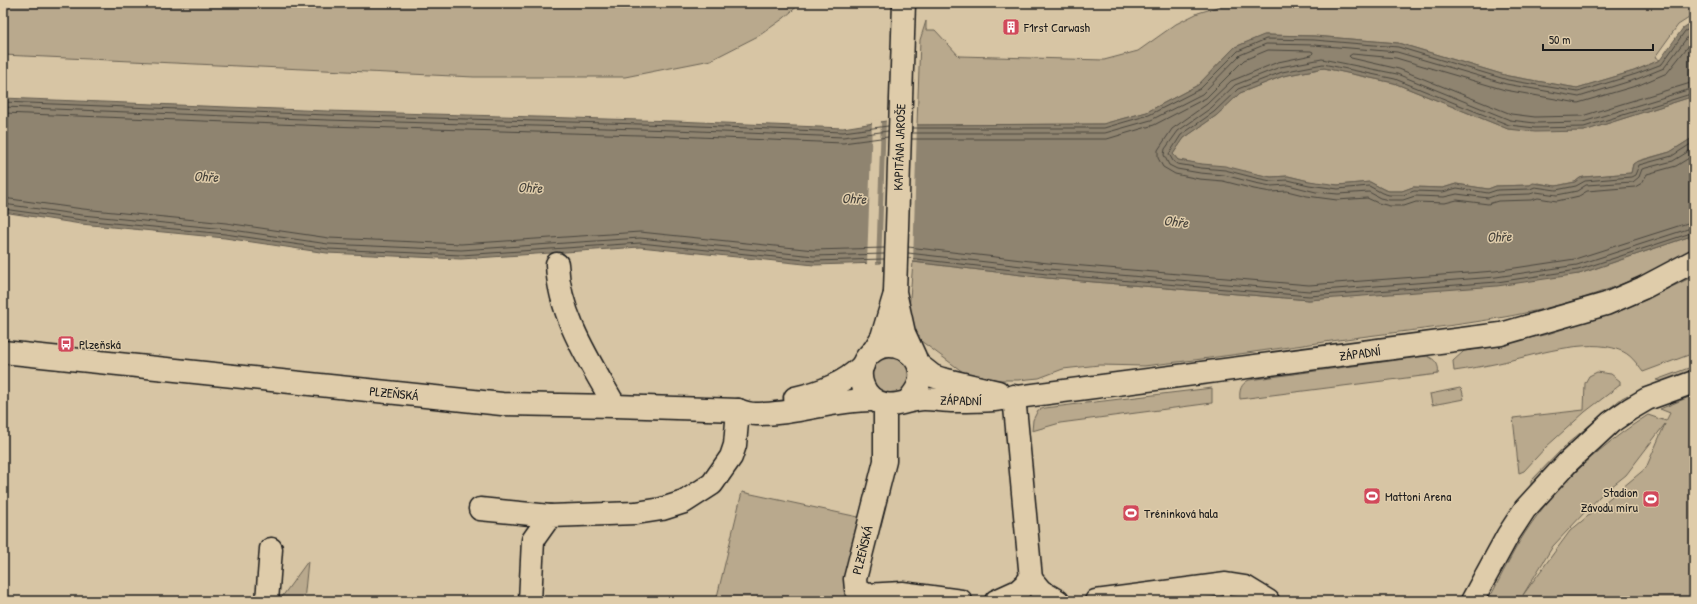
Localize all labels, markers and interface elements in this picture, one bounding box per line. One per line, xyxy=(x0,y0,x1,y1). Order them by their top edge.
building icon: F1rst Carwash xyxy=(1001,17,1021,37)
place label: F1rst Carwash xyxy=(1023,18,1090,36)
scale bar xyxy=(1543,26,1653,52)
text: 50 m xyxy=(1549,31,1570,48)
street label: KAPITÁNA JAROŠE xyxy=(888,103,910,191)
water label: Ohře xyxy=(193,166,220,186)
water label: Ohře xyxy=(517,177,544,197)
water label: Ohře xyxy=(841,188,868,208)
water label: Ohře xyxy=(1163,210,1191,232)
water label: Ohře xyxy=(1486,226,1513,246)
bus stop icon: Plzeňská xyxy=(56,334,76,354)
place label: Plzeňská xyxy=(79,335,121,353)
street label: ZÁPADNÍ xyxy=(1338,341,1382,365)
street label: PLZEŇSKÁ xyxy=(368,381,420,405)
street label: ZÁPADNÍ xyxy=(940,391,982,409)
place label: Stadion Závodu míru xyxy=(1581,483,1638,516)
sports icon: Mattoni Arena xyxy=(1362,486,1382,506)
place label: Mattoni Arena xyxy=(1385,487,1451,505)
sports icon: Stadion Závodu míru xyxy=(1641,489,1661,509)
sports icon: Tréninková hala xyxy=(1121,503,1141,523)
place label: Tréninková hala xyxy=(1144,504,1218,522)
street label: PLZEŇSKÁ xyxy=(847,523,877,576)

